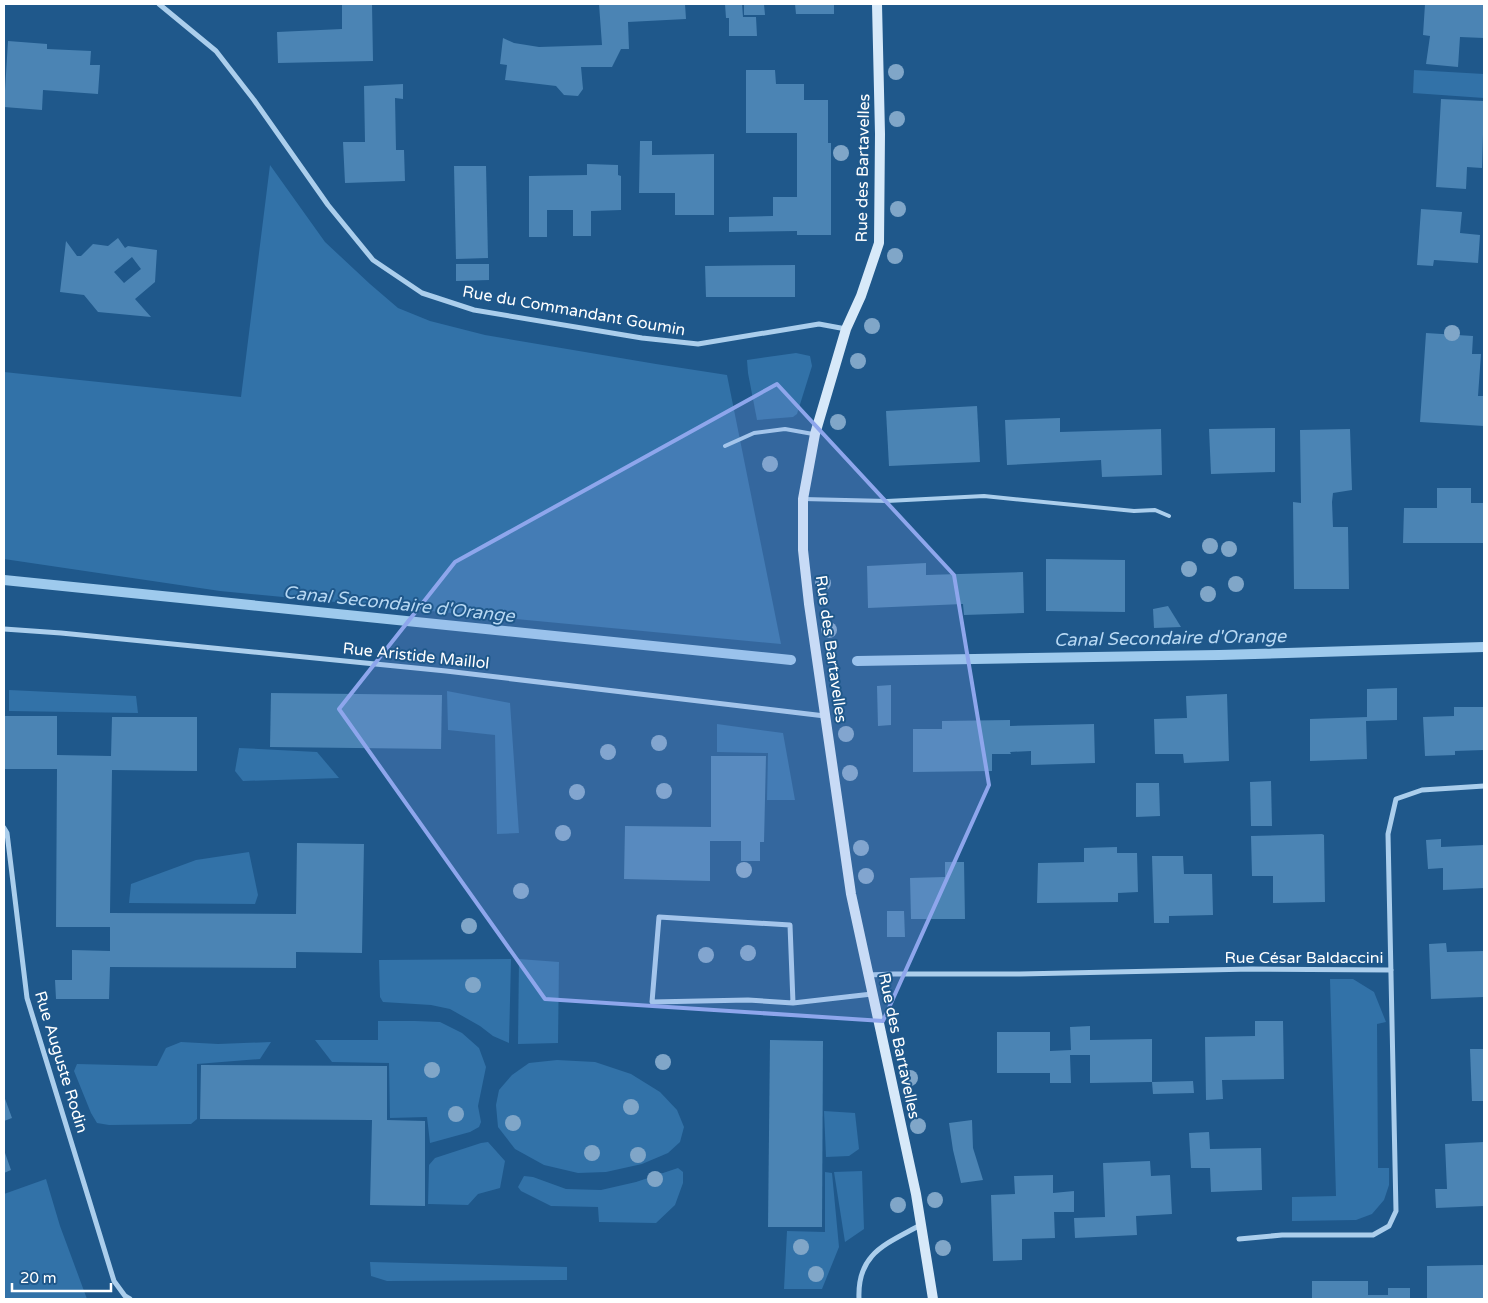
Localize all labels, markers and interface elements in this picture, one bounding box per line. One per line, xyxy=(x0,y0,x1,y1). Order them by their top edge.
street label: Rue des Bartavelles xyxy=(852,94,874,242)
street label: Rue du Commandant Goumin xyxy=(461,282,687,340)
street label: Rue des Bartavelles xyxy=(811,574,851,724)
water label: Canal Secondaire d'Orange xyxy=(282,581,516,627)
water label: Canal Secondaire d'Orange xyxy=(1054,625,1287,651)
street label: Rue Aristide Maillol xyxy=(342,638,490,674)
street label: Rue César Baldaccini xyxy=(1224,948,1384,968)
street label: Rue des Bartavelles xyxy=(874,971,924,1121)
street label: Rue Auguste Rodin xyxy=(30,989,92,1135)
scale bar xyxy=(12,1260,111,1292)
text: 20 m xyxy=(20,1269,57,1287)

